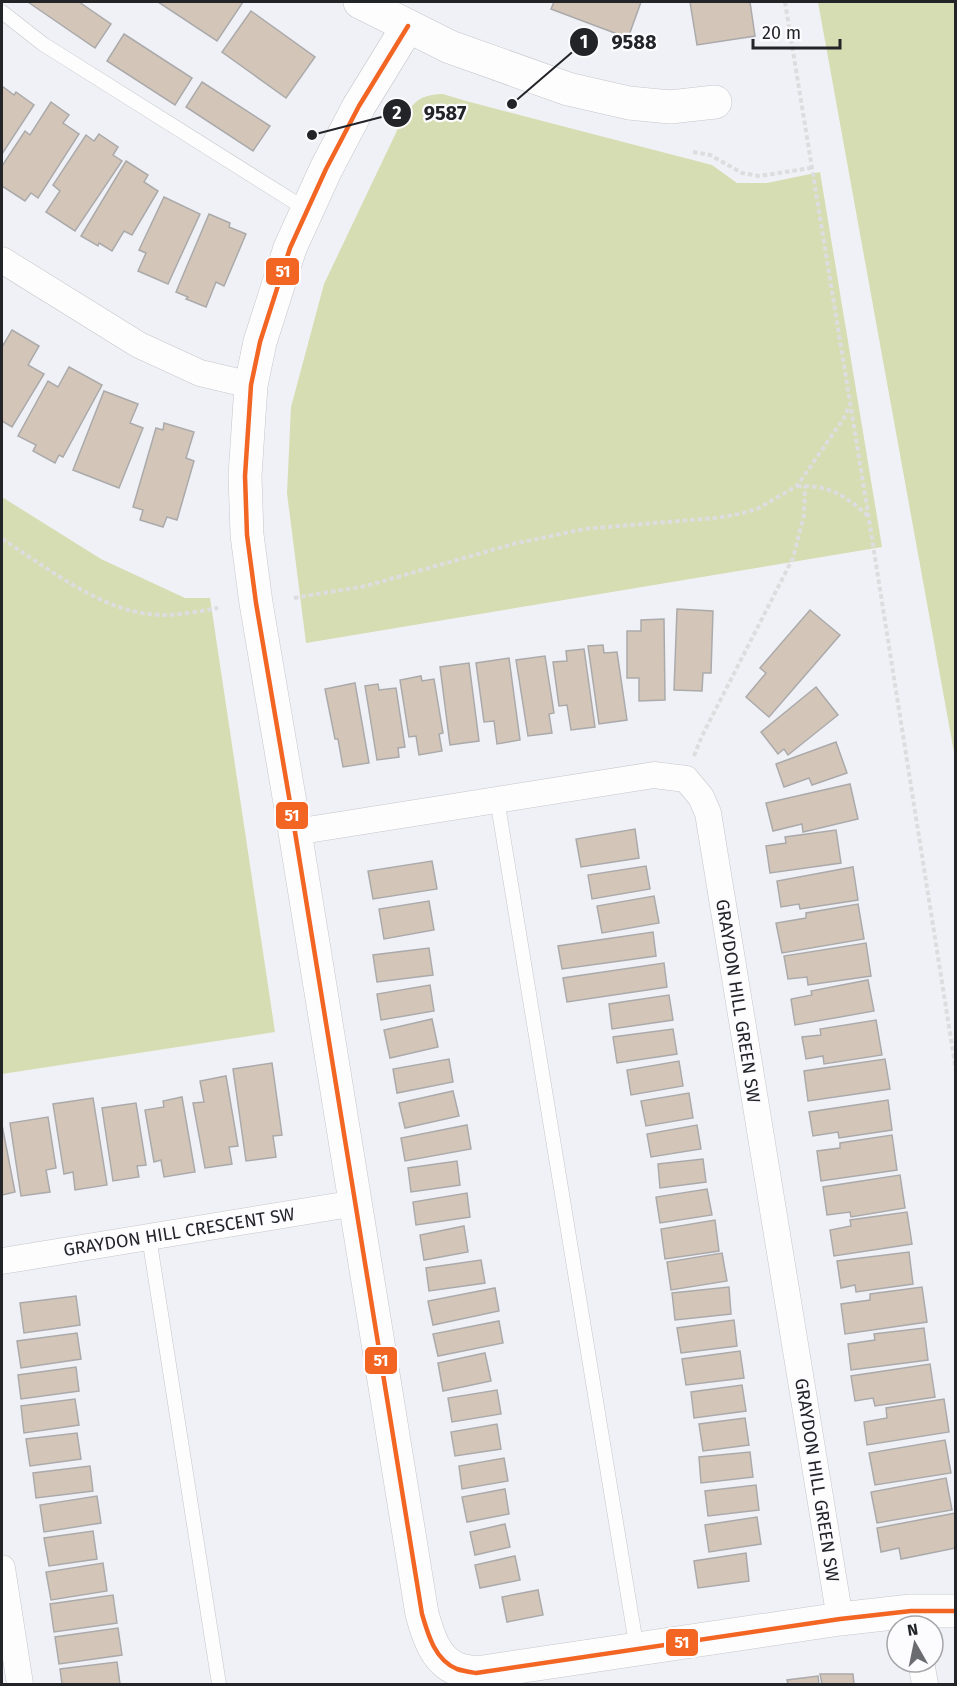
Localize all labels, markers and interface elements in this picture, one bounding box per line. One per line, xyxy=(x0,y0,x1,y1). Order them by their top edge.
scale bar xyxy=(753,12,840,50)
text: 20 m xyxy=(762,22,801,44)
callout: 9588 xyxy=(569,23,668,61)
text: 9588 xyxy=(611,30,657,54)
text: 1 xyxy=(580,31,588,53)
callout: 9587 xyxy=(382,94,479,132)
text: 9587 xyxy=(424,101,466,125)
text: 2 xyxy=(392,102,402,124)
line badge: 51 xyxy=(265,257,300,286)
text: 51 xyxy=(275,262,291,281)
line badge: 51 xyxy=(275,801,309,830)
text: 51 xyxy=(284,806,300,825)
street label: GRAYDON HILL GREEN SW xyxy=(711,898,765,1105)
street label: GRAYDON HILL CRESCENT SW xyxy=(62,1203,296,1261)
line badge: 51 xyxy=(364,1346,398,1375)
text: 51 xyxy=(373,1351,389,1370)
street label: GRAYDON HILL GREEN SW xyxy=(790,1377,844,1584)
north arrow xyxy=(885,1614,945,1674)
text: N xyxy=(906,1619,919,1640)
line badge: 51 xyxy=(665,1628,699,1657)
text: 51 xyxy=(674,1633,690,1652)

